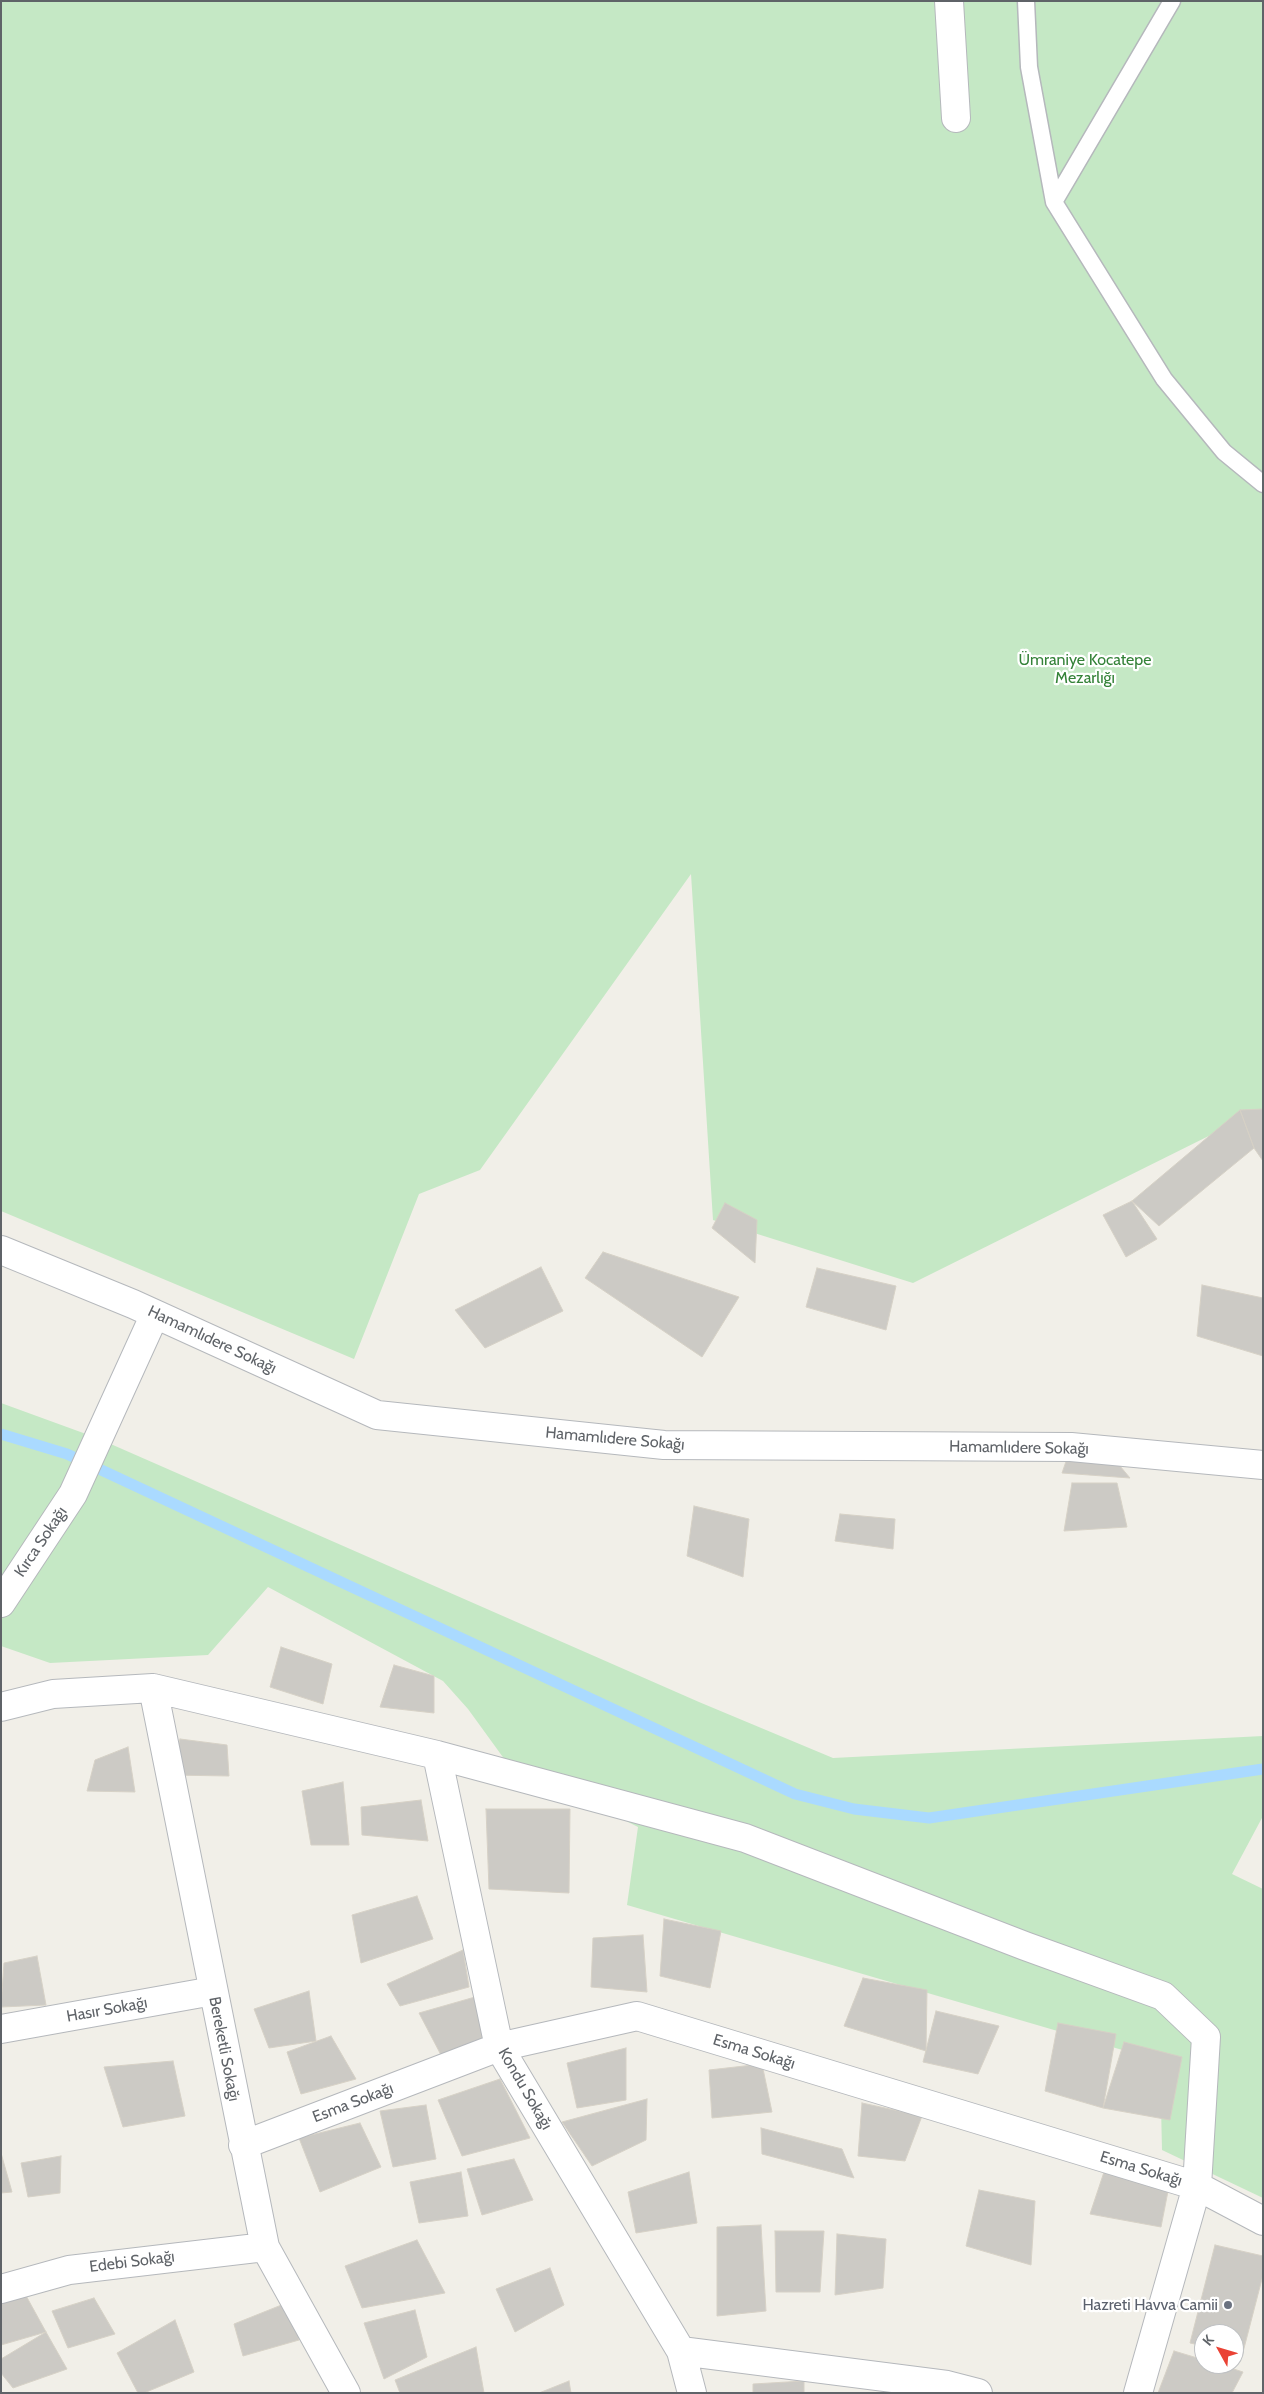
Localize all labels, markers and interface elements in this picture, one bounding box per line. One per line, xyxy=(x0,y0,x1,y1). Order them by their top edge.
park label: Ümraniye Kocatepe Mezarlığı xyxy=(1019,650,1151,688)
street label: Hamamlıdere Sokağı xyxy=(145,1302,279,1378)
street label: Hamamlıdere Sokağı xyxy=(545,1423,685,1455)
street label: Hamamlıdere Sokağı xyxy=(949,1437,1089,1459)
street label: Kırca Sokağı xyxy=(11,1503,71,1581)
street label: Hasır Sokağı xyxy=(65,1993,149,2027)
street label: Bereketli Sokağı xyxy=(204,1995,244,2103)
street label: Esma Sokağı xyxy=(711,2030,797,2074)
street label: Kondu Sokağı xyxy=(494,2045,556,2133)
street label: Esma Sokağı xyxy=(310,2079,396,2127)
street label: Esma Sokağı xyxy=(1098,2147,1184,2191)
street label: Edebi Sokağı xyxy=(88,2247,176,2277)
place label: Hazreti Havva Camii xyxy=(1082,2295,1218,2315)
marker: Hazreti Havva Camii xyxy=(1222,2299,1234,2311)
north arrow xyxy=(1194,2324,1244,2374)
text: K xyxy=(1198,2331,1218,2349)

